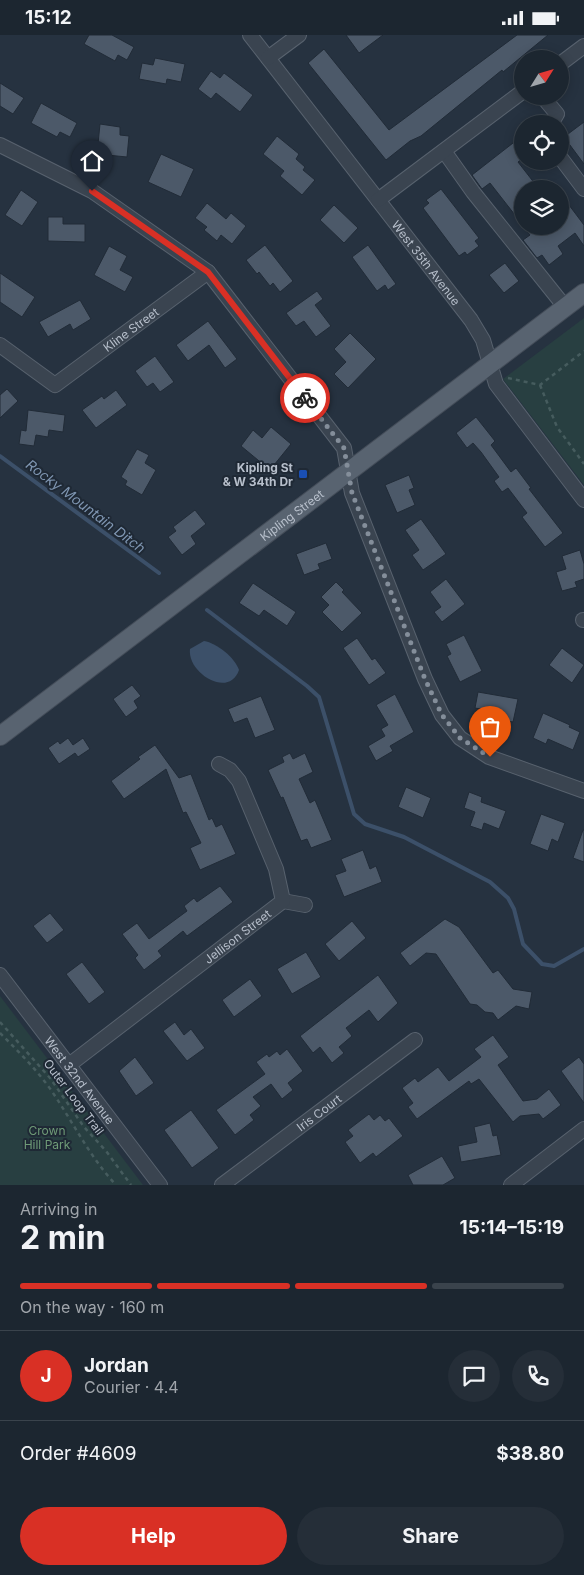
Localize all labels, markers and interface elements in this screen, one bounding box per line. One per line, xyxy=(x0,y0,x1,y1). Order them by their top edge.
text: 15:12 xyxy=(25,6,72,29)
north arrow xyxy=(514,50,569,105)
map controls xyxy=(514,50,569,235)
button: locate xyxy=(514,115,569,170)
pin xyxy=(71,140,113,191)
icon: home xyxy=(78,147,106,175)
button: layers xyxy=(514,180,569,235)
street label: West 35th Avenue xyxy=(389,217,464,308)
street label: Kline Street xyxy=(100,304,161,355)
courier xyxy=(280,373,330,423)
icon: bike xyxy=(291,384,319,412)
water label: Rocky Mountain Ditch xyxy=(23,456,149,556)
place label: Kipling St & W 34th Dr xyxy=(223,460,294,489)
marker: Kipling St & W 34th Dr xyxy=(297,468,309,480)
street label: Kipling Street xyxy=(257,486,326,544)
pin xyxy=(469,706,511,757)
icon: bag xyxy=(476,713,504,741)
street label: Jellison Street xyxy=(201,906,274,966)
street label: West 32nd Avenue xyxy=(42,1033,118,1127)
street label: Outer Loop Trail xyxy=(41,1056,107,1138)
street label: Iris Court xyxy=(293,1091,344,1134)
park label: Crown Hill Park xyxy=(24,1123,71,1152)
text: Arriving in xyxy=(20,1199,97,1219)
text: 15:14–15:19 xyxy=(460,1216,564,1239)
text: 2 min xyxy=(20,1218,106,1257)
text: On the way · 160 m xyxy=(20,1297,164,1317)
button: chat xyxy=(448,1350,500,1402)
button: phone xyxy=(512,1350,564,1402)
text: Jordan xyxy=(84,1354,149,1377)
text: J xyxy=(40,1364,52,1387)
text: Courier · 4.4 xyxy=(84,1377,179,1397)
text: Order #4609 xyxy=(20,1442,136,1465)
text: $38.80 xyxy=(496,1442,564,1465)
button: Help xyxy=(20,1507,287,1565)
button: Share xyxy=(297,1507,564,1565)

